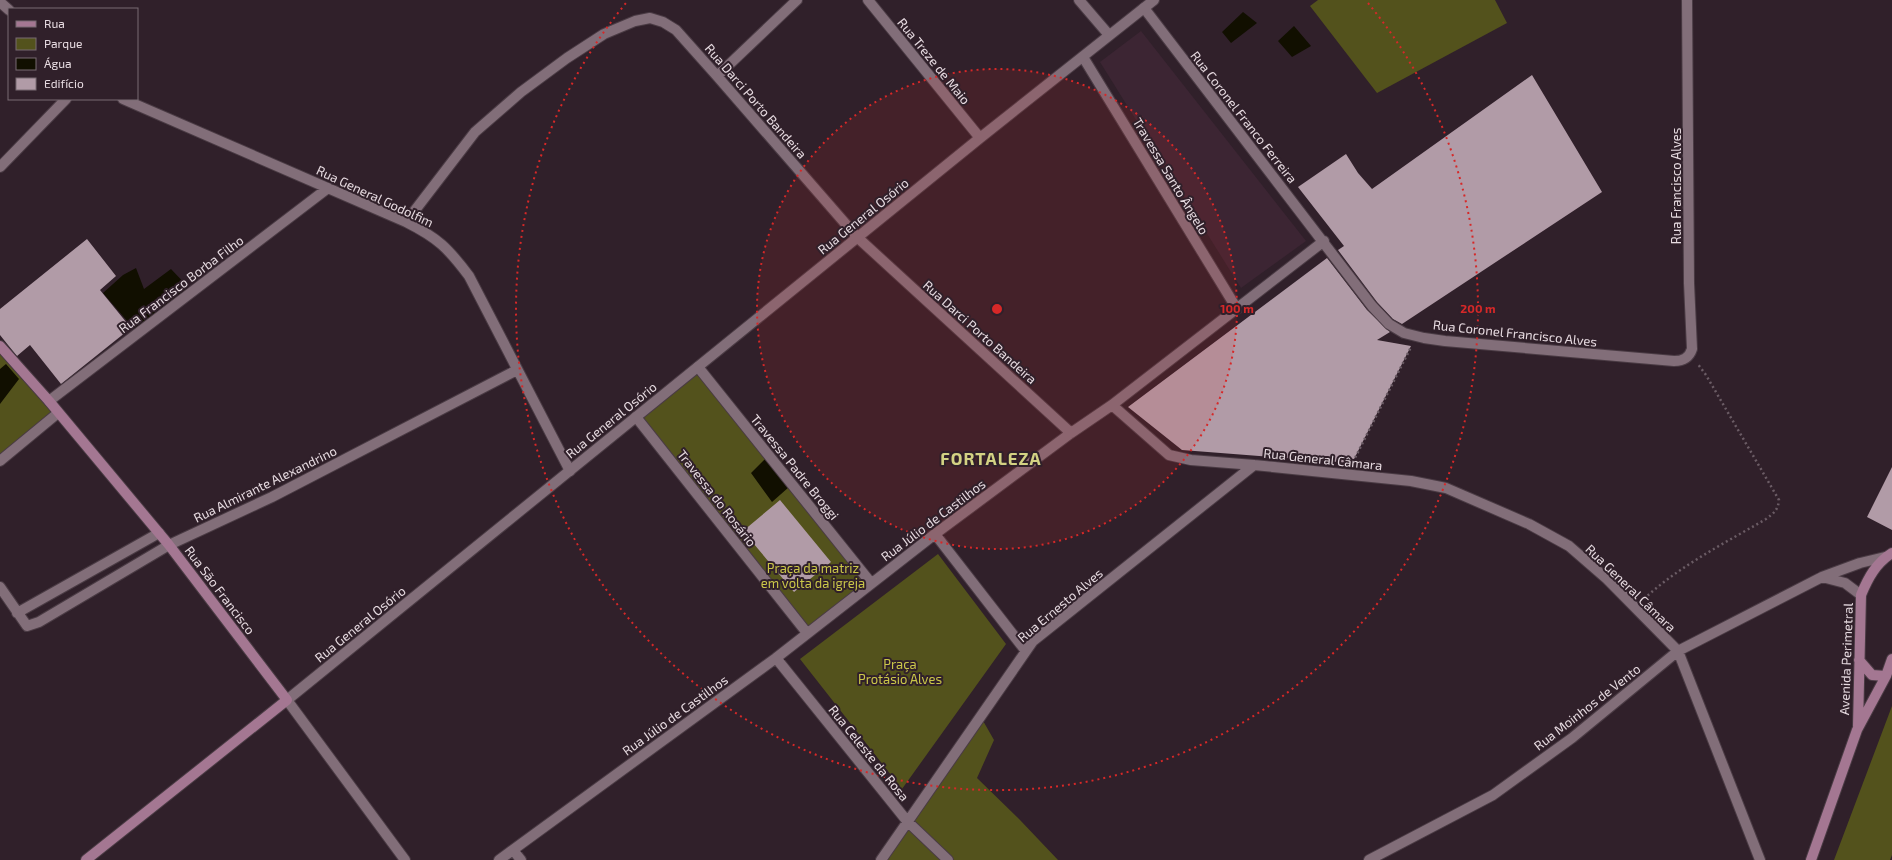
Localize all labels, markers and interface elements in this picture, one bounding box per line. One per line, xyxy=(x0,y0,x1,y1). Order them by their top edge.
legend xyxy=(8,8,138,100)
street label: Rua Treze de Maio xyxy=(894,15,974,107)
text: Rua xyxy=(44,16,65,30)
text: Parque xyxy=(44,36,82,50)
street label: Rua Darci Porto Bandeira xyxy=(702,40,810,162)
street label: Rua Coronel Franco Ferreira xyxy=(1187,48,1301,186)
text: Água xyxy=(44,56,72,70)
text: Edifício xyxy=(44,76,84,90)
street label: Travessa Santo Ângelo xyxy=(1130,115,1212,237)
street label: Rua Francisco Alves xyxy=(1668,128,1684,244)
street label: Rua General Godolfim xyxy=(314,162,436,230)
street label: Rua General Osório xyxy=(814,174,912,258)
street label: Rua Francisco Borba Filho xyxy=(115,232,247,336)
street label: Rua Darci Porto Bandeira xyxy=(920,277,1040,387)
text: 100 m xyxy=(1220,301,1254,315)
text: 200 m xyxy=(1460,301,1496,315)
centre of rings xyxy=(990,302,1004,316)
street label: Rua Coronel Francisco Alves xyxy=(1432,316,1598,350)
street label: Rua General Osório xyxy=(562,378,660,462)
street label: Travessa Padre Broggi xyxy=(748,411,842,523)
street label: Rua Almirante Alexandrino xyxy=(191,442,339,526)
street label: Rua General Câmara xyxy=(1263,445,1383,473)
street label: Travessa do Rosário xyxy=(674,446,760,550)
district label: FORTALEZA xyxy=(940,448,1042,468)
street label: Rua Júlio de Castilhos xyxy=(878,476,988,564)
street label: Rua General Câmara xyxy=(1583,541,1679,635)
street label: Rua São Francisco xyxy=(181,543,259,637)
park label: Praça da matriz em volta da igreja xyxy=(761,560,865,591)
street label: Rua Ernesto Alves xyxy=(1014,565,1106,645)
street label: Rua General Osório xyxy=(311,582,409,666)
street label: Avenida Perimetral xyxy=(1836,602,1856,715)
park label: Praça Protásio Alves xyxy=(858,656,942,687)
street label: Rua Moinhos de Vento xyxy=(1531,660,1643,754)
street label: Rua Júlio de Castilhos xyxy=(619,671,731,759)
street label: Rua Celeste da Rosa xyxy=(825,702,913,804)

